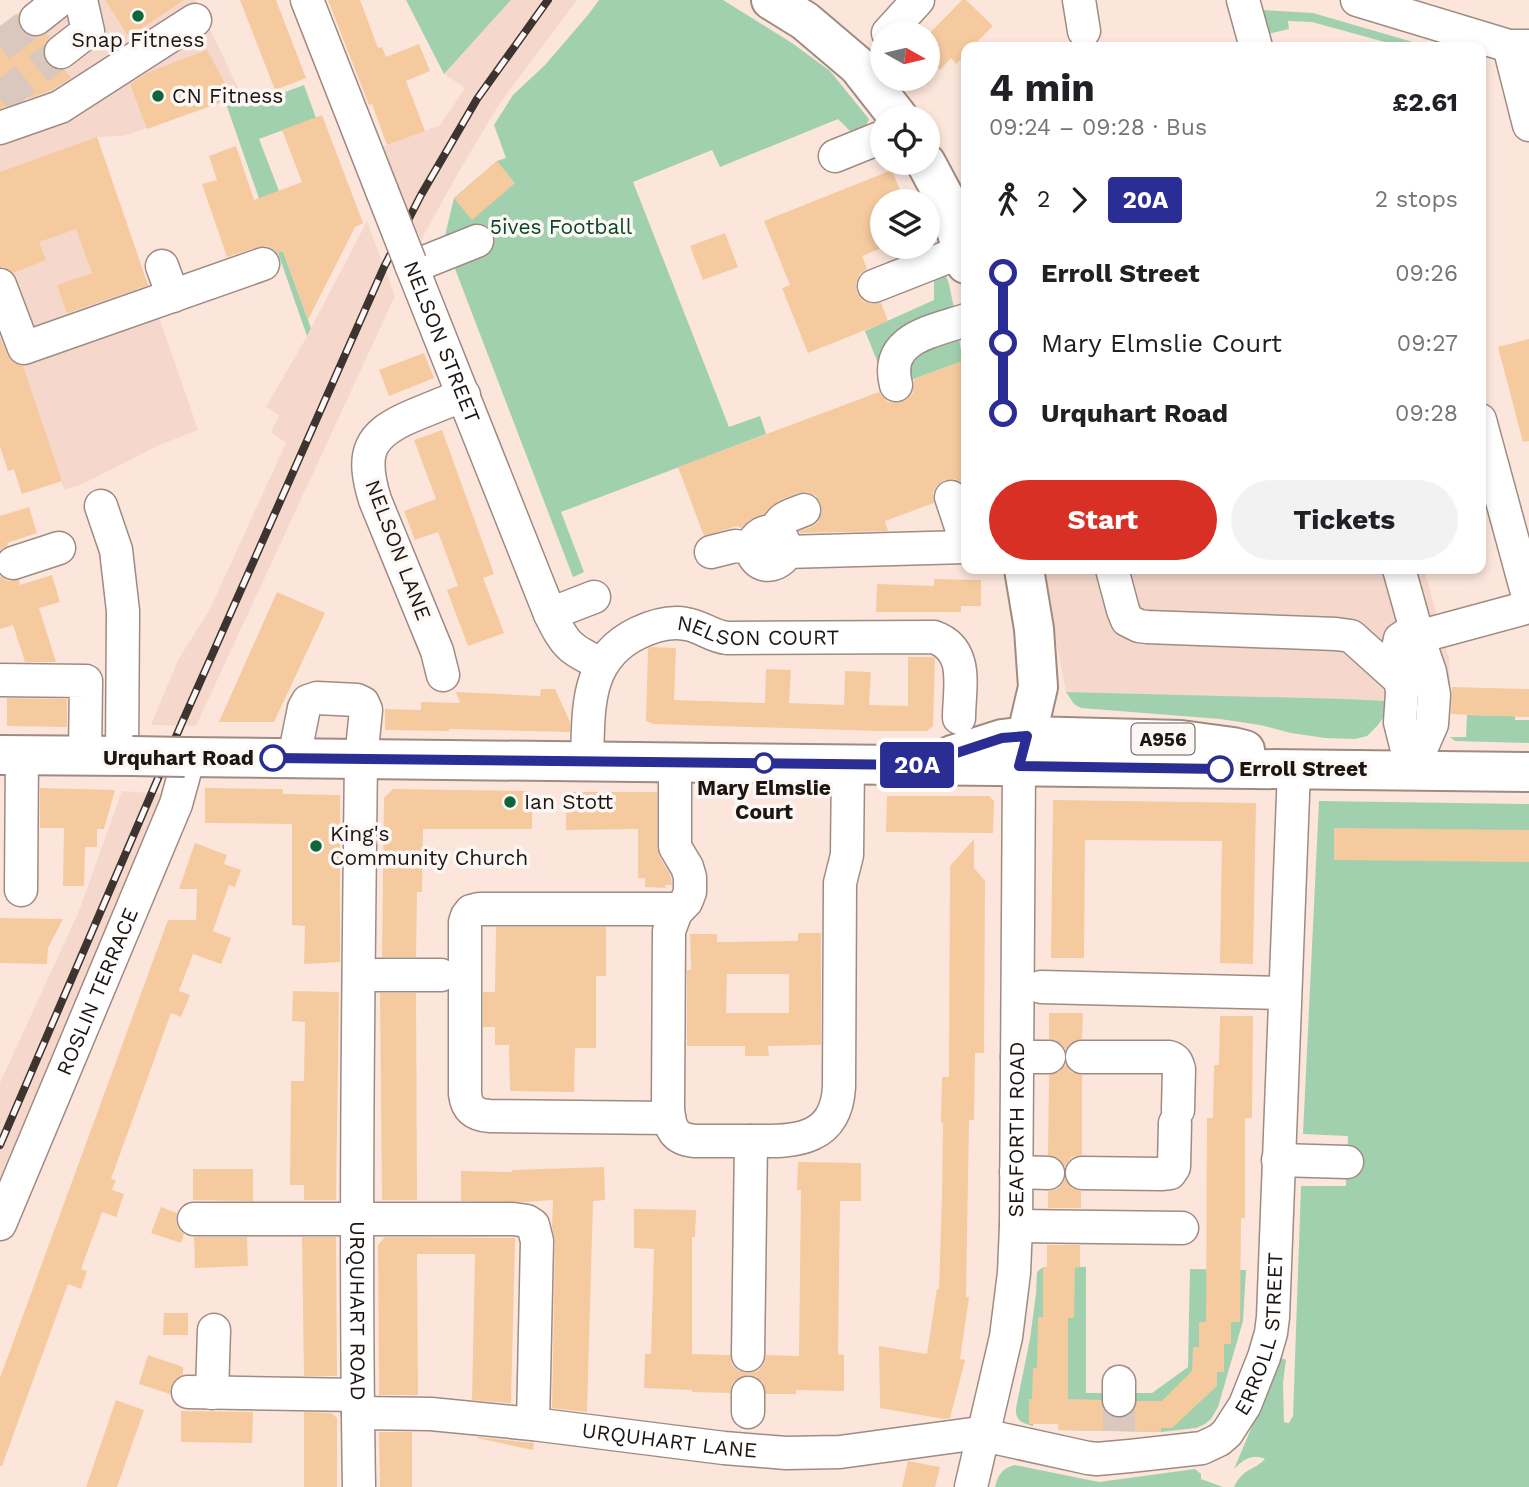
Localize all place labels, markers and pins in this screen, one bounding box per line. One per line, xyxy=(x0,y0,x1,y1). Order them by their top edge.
marker: Snap Fitness xyxy=(130,8,146,24)
place label: Snap Fitness xyxy=(71,27,205,52)
place label: CN Fitness xyxy=(172,83,283,108)
marker: CN Fitness xyxy=(150,88,166,104)
place label: Urquhart Road xyxy=(103,745,254,770)
marker: Urquhart Road xyxy=(260,745,286,771)
marker: Mary Elmslie Court xyxy=(754,753,774,773)
marker: Erroll Street xyxy=(1207,756,1233,782)
place label: Erroll Street xyxy=(1239,756,1367,781)
place label: Mary Elmslie Court xyxy=(697,775,831,824)
place label: Ian Stott xyxy=(524,789,613,814)
marker: Ian Stott xyxy=(502,794,518,810)
place label: King's Community Church xyxy=(330,821,528,870)
marker: King's Community Church xyxy=(308,838,324,854)

